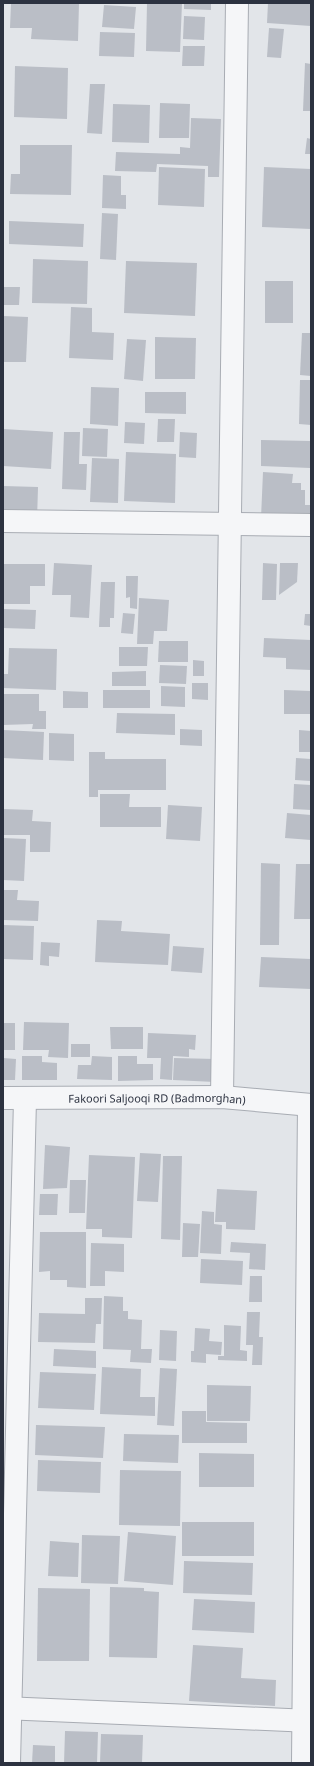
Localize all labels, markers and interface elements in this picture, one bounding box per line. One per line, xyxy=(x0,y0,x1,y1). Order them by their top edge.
street label: Fakoori Saljooqi RD (Badmorghan) xyxy=(68,1089,246,1107)

